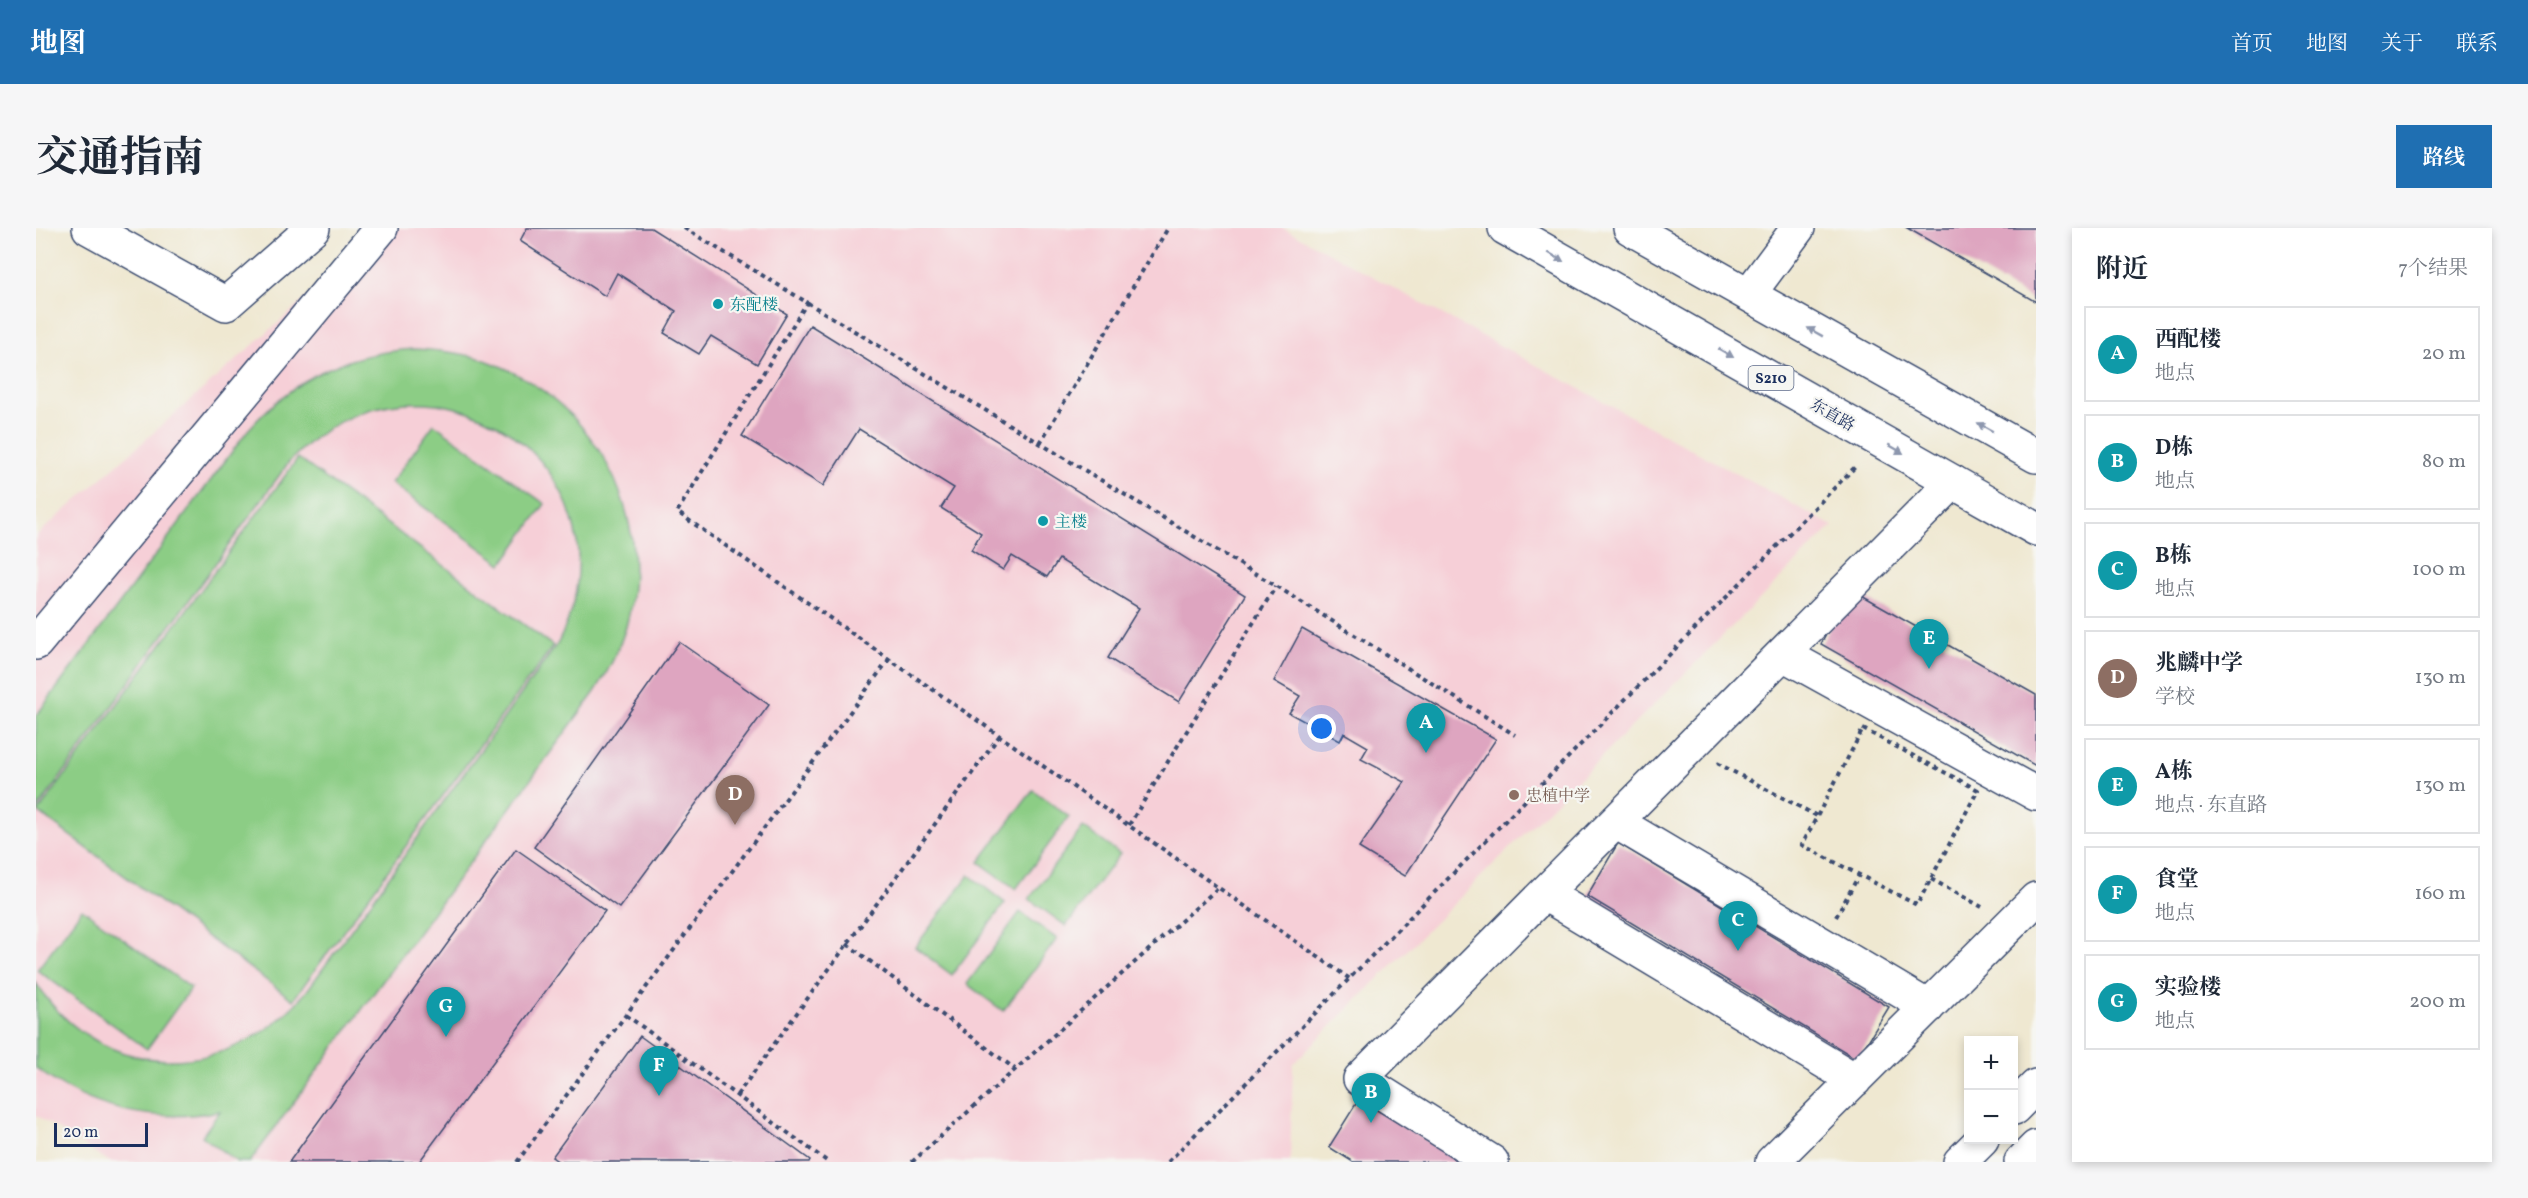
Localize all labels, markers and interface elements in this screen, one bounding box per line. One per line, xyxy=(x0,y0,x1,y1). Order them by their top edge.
text: 地图 xyxy=(30,25,86,64)
text: 首页 xyxy=(2231,30,2273,59)
text: 地图 xyxy=(2306,30,2348,59)
text: 关于 xyxy=(2381,30,2423,59)
text: 联系 xyxy=(2456,30,2498,59)
button: 路线 xyxy=(2396,125,2492,188)
text: 交通指南 xyxy=(36,131,204,190)
one-way arrow xyxy=(1548,252,1565,262)
text: 附近 xyxy=(2096,252,2148,288)
text: 7个结果 xyxy=(2398,255,2468,283)
place label: 东配楼 xyxy=(730,295,778,317)
marker: 东配楼 xyxy=(711,297,725,311)
text: 西配楼 xyxy=(2155,325,2221,356)
one-way arrow xyxy=(1807,326,1823,337)
text: A xyxy=(2110,340,2125,368)
text: 20 m xyxy=(2422,340,2466,368)
one-way arrow xyxy=(1718,348,1735,358)
text: 地点 xyxy=(2155,360,2195,388)
road number: S210 xyxy=(1748,366,1794,390)
street label: 东直路 xyxy=(1806,394,1858,437)
one-way arrow xyxy=(1976,422,1993,432)
text: D栋 xyxy=(2155,433,2193,464)
one-way arrow xyxy=(1887,444,1904,454)
text: B xyxy=(2111,448,2124,476)
text: 80 m xyxy=(2422,448,2466,476)
text: 地点 xyxy=(2155,468,2195,496)
place label: 主楼 xyxy=(1055,512,1087,534)
marker: 主楼 xyxy=(1036,514,1050,528)
text: B栋 xyxy=(2155,541,2192,572)
text: C xyxy=(2111,556,2124,584)
text: 100 m xyxy=(2412,556,2466,584)
text: 地点 xyxy=(2155,576,2195,604)
pin: E xyxy=(1910,620,1948,669)
text: 兆麟中学 xyxy=(2155,649,2243,680)
text: D xyxy=(2110,664,2125,692)
text: 130 m xyxy=(2415,664,2466,692)
text: 学校 xyxy=(2155,684,2195,712)
pin: A xyxy=(1406,704,1446,753)
your location xyxy=(1307,714,1336,743)
text: A栋 xyxy=(2155,757,2193,788)
text: E xyxy=(2111,772,2124,800)
text: 130 m xyxy=(2415,772,2466,800)
pin: D xyxy=(716,776,754,825)
place label: 忠植中学 xyxy=(1526,786,1590,808)
marker: 忠植中学 xyxy=(1507,788,1521,802)
text: 地点 · 东直路 xyxy=(2155,792,2267,820)
text: 食堂 xyxy=(2155,865,2199,896)
text: F xyxy=(2112,880,2123,908)
text: 160 m xyxy=(2414,880,2466,908)
text: 地点 xyxy=(2155,900,2195,928)
pin: C xyxy=(1718,902,1758,951)
text: 实验楼 xyxy=(2155,973,2221,1004)
pin: G xyxy=(426,988,466,1037)
text: G xyxy=(2110,988,2125,1016)
text: 200 m xyxy=(2409,988,2466,1016)
text: 地点 xyxy=(2155,1008,2195,1036)
map controls xyxy=(1964,1036,2018,1144)
button: + xyxy=(1964,1036,2018,1090)
pin: F xyxy=(640,1046,678,1096)
pin: B xyxy=(1352,1074,1390,1123)
button: − xyxy=(1964,1090,2018,1144)
scale bar xyxy=(54,1120,148,1148)
text: 20 m xyxy=(63,1122,98,1144)

